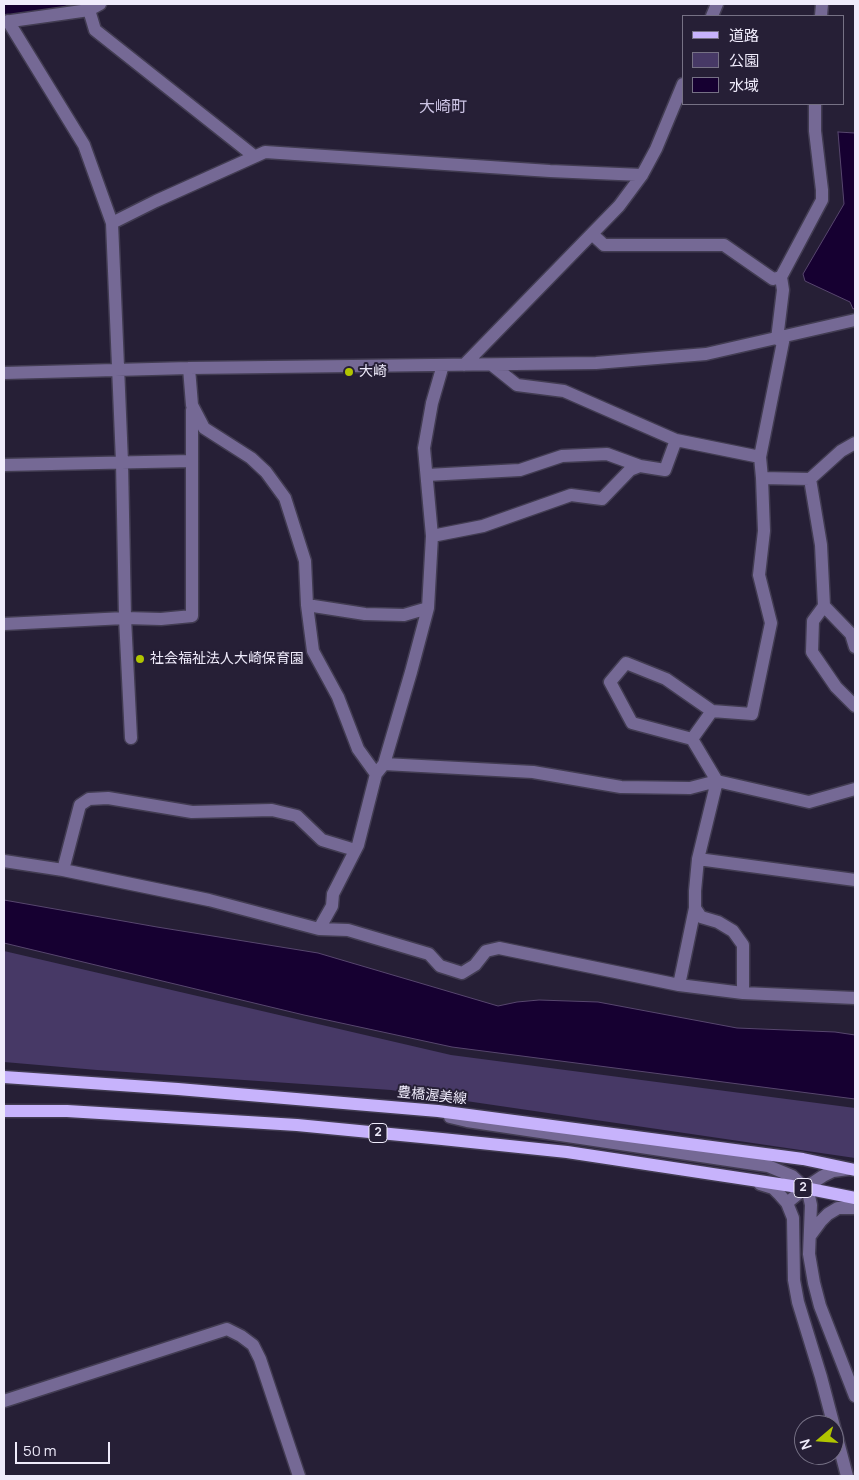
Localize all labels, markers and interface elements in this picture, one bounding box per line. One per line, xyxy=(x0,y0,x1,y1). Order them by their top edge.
legend xyxy=(682,15,844,105)
text: 道路 xyxy=(729,25,759,46)
text: 公園 xyxy=(729,50,759,71)
text: 水域 xyxy=(729,75,759,96)
district label: 大崎町 xyxy=(419,98,467,118)
place label: 大崎 xyxy=(359,364,387,380)
marker: 大崎 xyxy=(343,366,355,378)
place label: 社会福祉法人大崎保育園 xyxy=(150,651,304,667)
marker: 社会福祉法人大崎保育園 xyxy=(134,653,146,665)
street label: 豊橋渥美線 xyxy=(396,1084,468,1108)
road number: 2 xyxy=(369,1124,387,1142)
road number: 2 xyxy=(794,1178,812,1198)
north arrow xyxy=(794,1415,844,1465)
scale bar xyxy=(18,1432,112,1464)
text: N xyxy=(795,1437,816,1452)
text: 50 m xyxy=(23,1440,57,1461)

